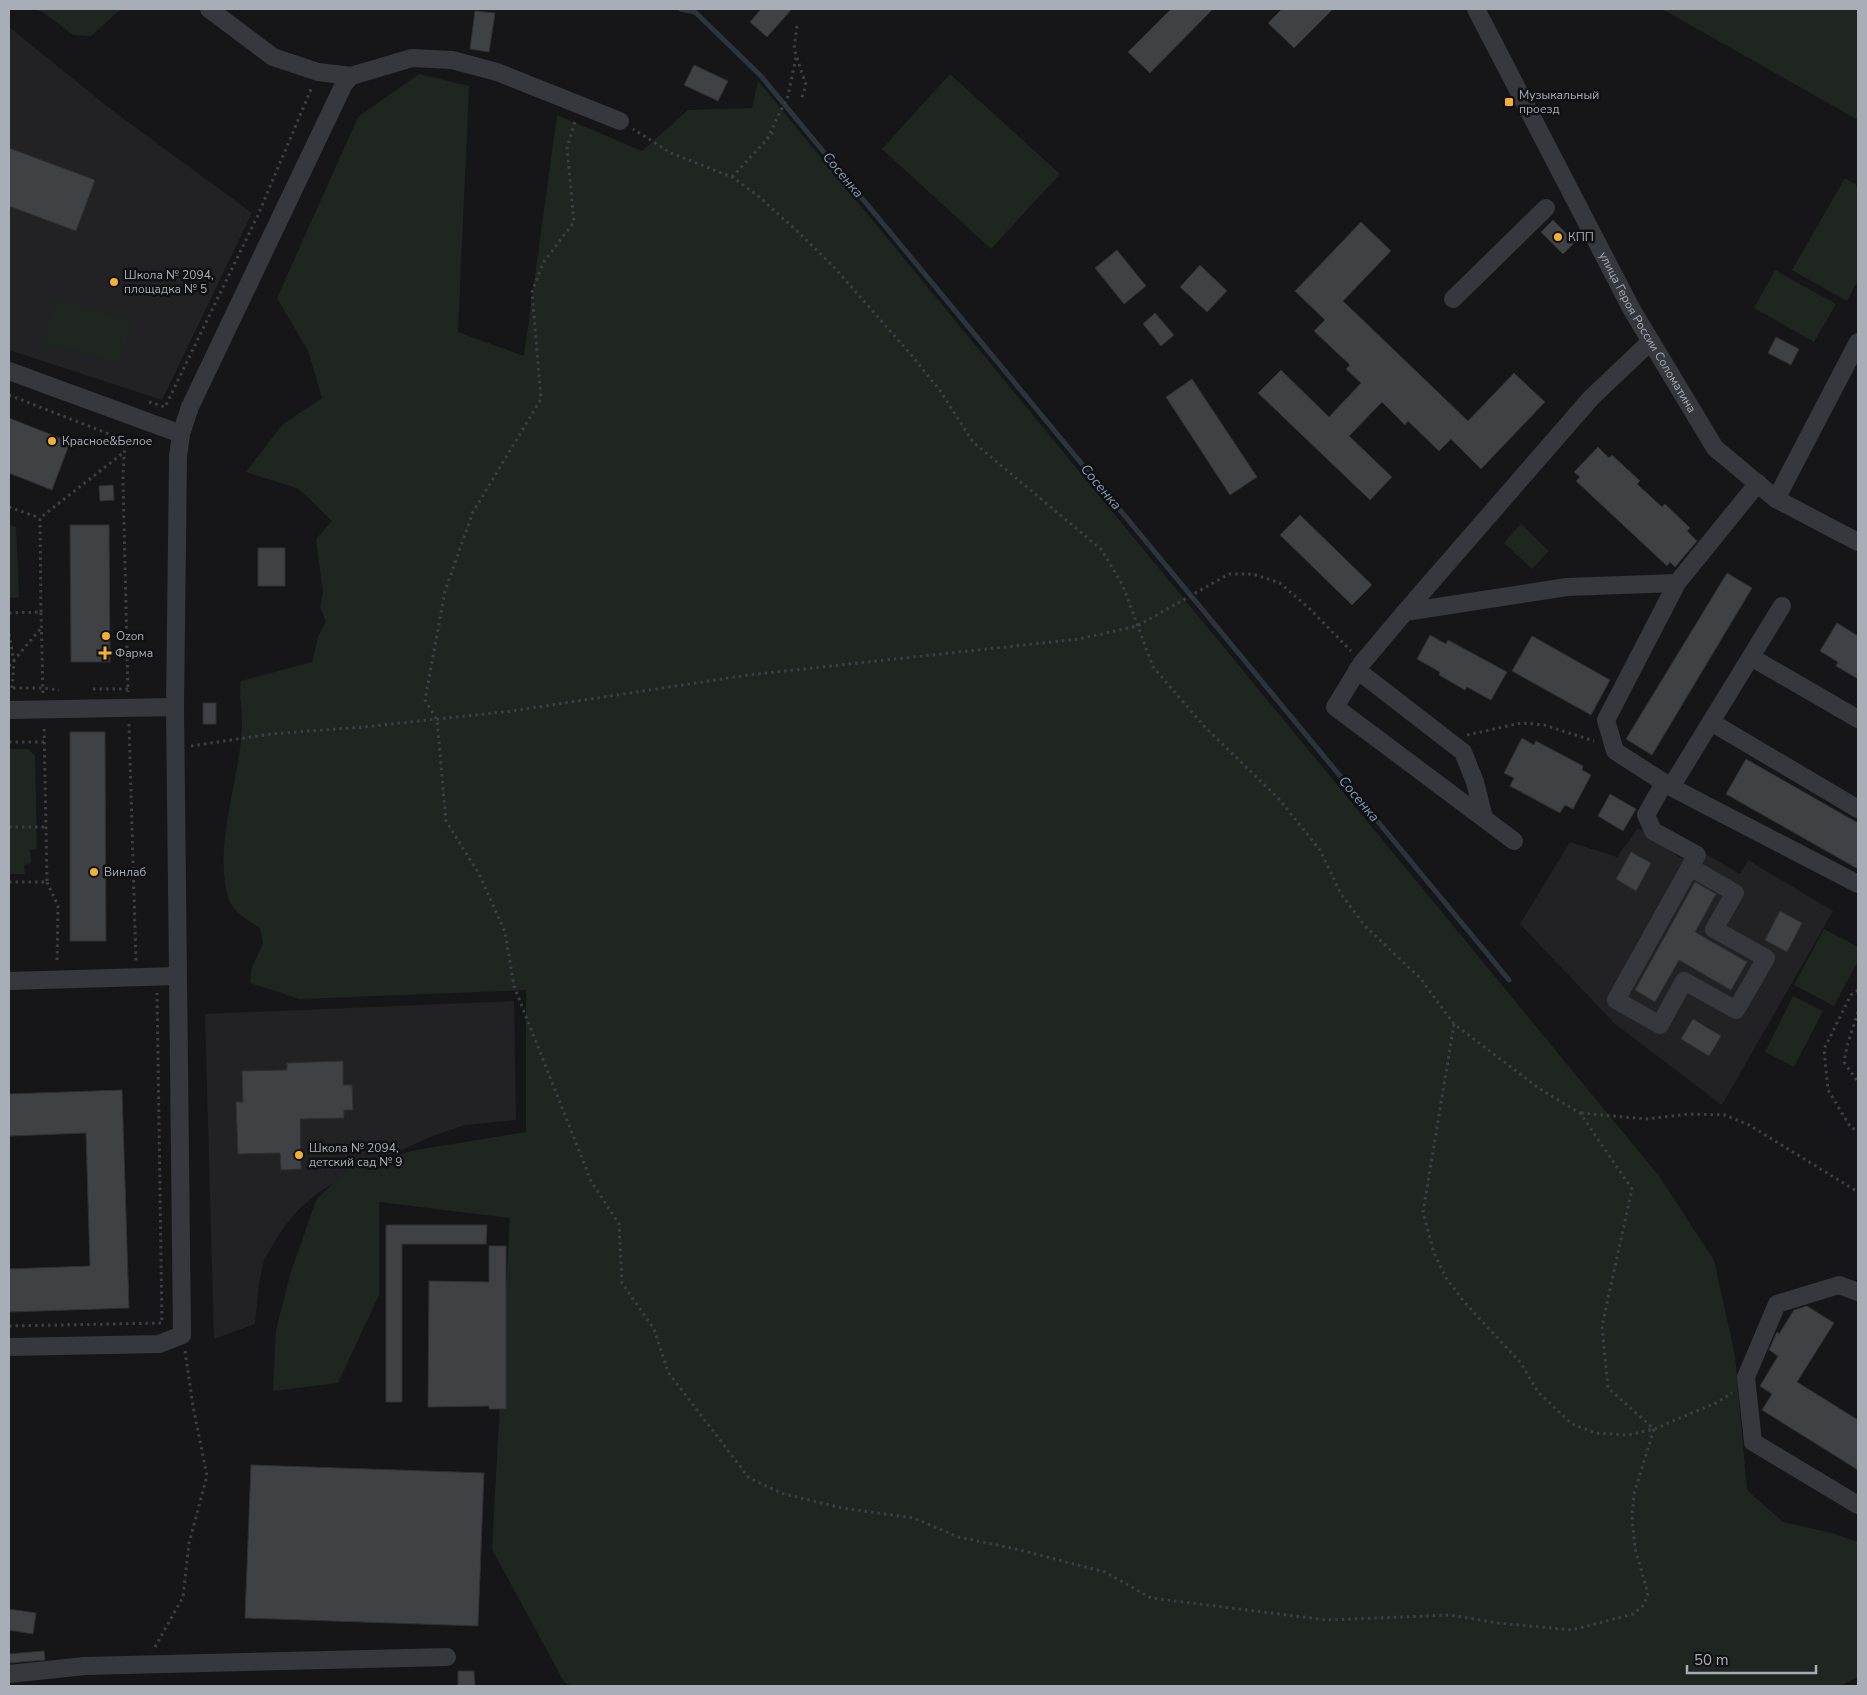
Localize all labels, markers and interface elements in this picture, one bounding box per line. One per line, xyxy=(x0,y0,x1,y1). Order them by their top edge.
place label: Музыкальный проезд xyxy=(1519,87,1599,117)
marker: Музыкальный проезд xyxy=(1503,96,1515,108)
water label: Сосенка xyxy=(818,148,868,202)
place label: КПП xyxy=(1568,229,1594,245)
marker: КПП xyxy=(1552,231,1564,243)
street label: улица Героя России Соломатина xyxy=(1595,249,1700,416)
place label: Школа № 2094, площадка № 5 xyxy=(124,267,214,297)
marker: Школа № 2094, площадка № 5 xyxy=(108,276,120,288)
place label: Красное&Белое xyxy=(62,433,152,449)
marker: Красное&Белое xyxy=(46,435,58,447)
water label: Сосенка xyxy=(1076,460,1126,514)
place label: Ozon xyxy=(116,628,144,644)
marker: Ozon xyxy=(100,630,112,642)
place label: Фарма xyxy=(115,645,153,661)
marker: Фарма xyxy=(99,647,111,659)
water label: Сосенка xyxy=(1334,772,1384,826)
place label: Винлаб xyxy=(104,864,147,880)
marker: Винлаб xyxy=(88,866,100,878)
place label: Школа № 2094, детский сад № 9 xyxy=(309,1140,403,1170)
marker: Школа № 2094, детский сад № 9 xyxy=(293,1149,305,1161)
scale bar xyxy=(1687,1642,1816,1674)
text: 50 m xyxy=(1694,1650,1729,1670)

